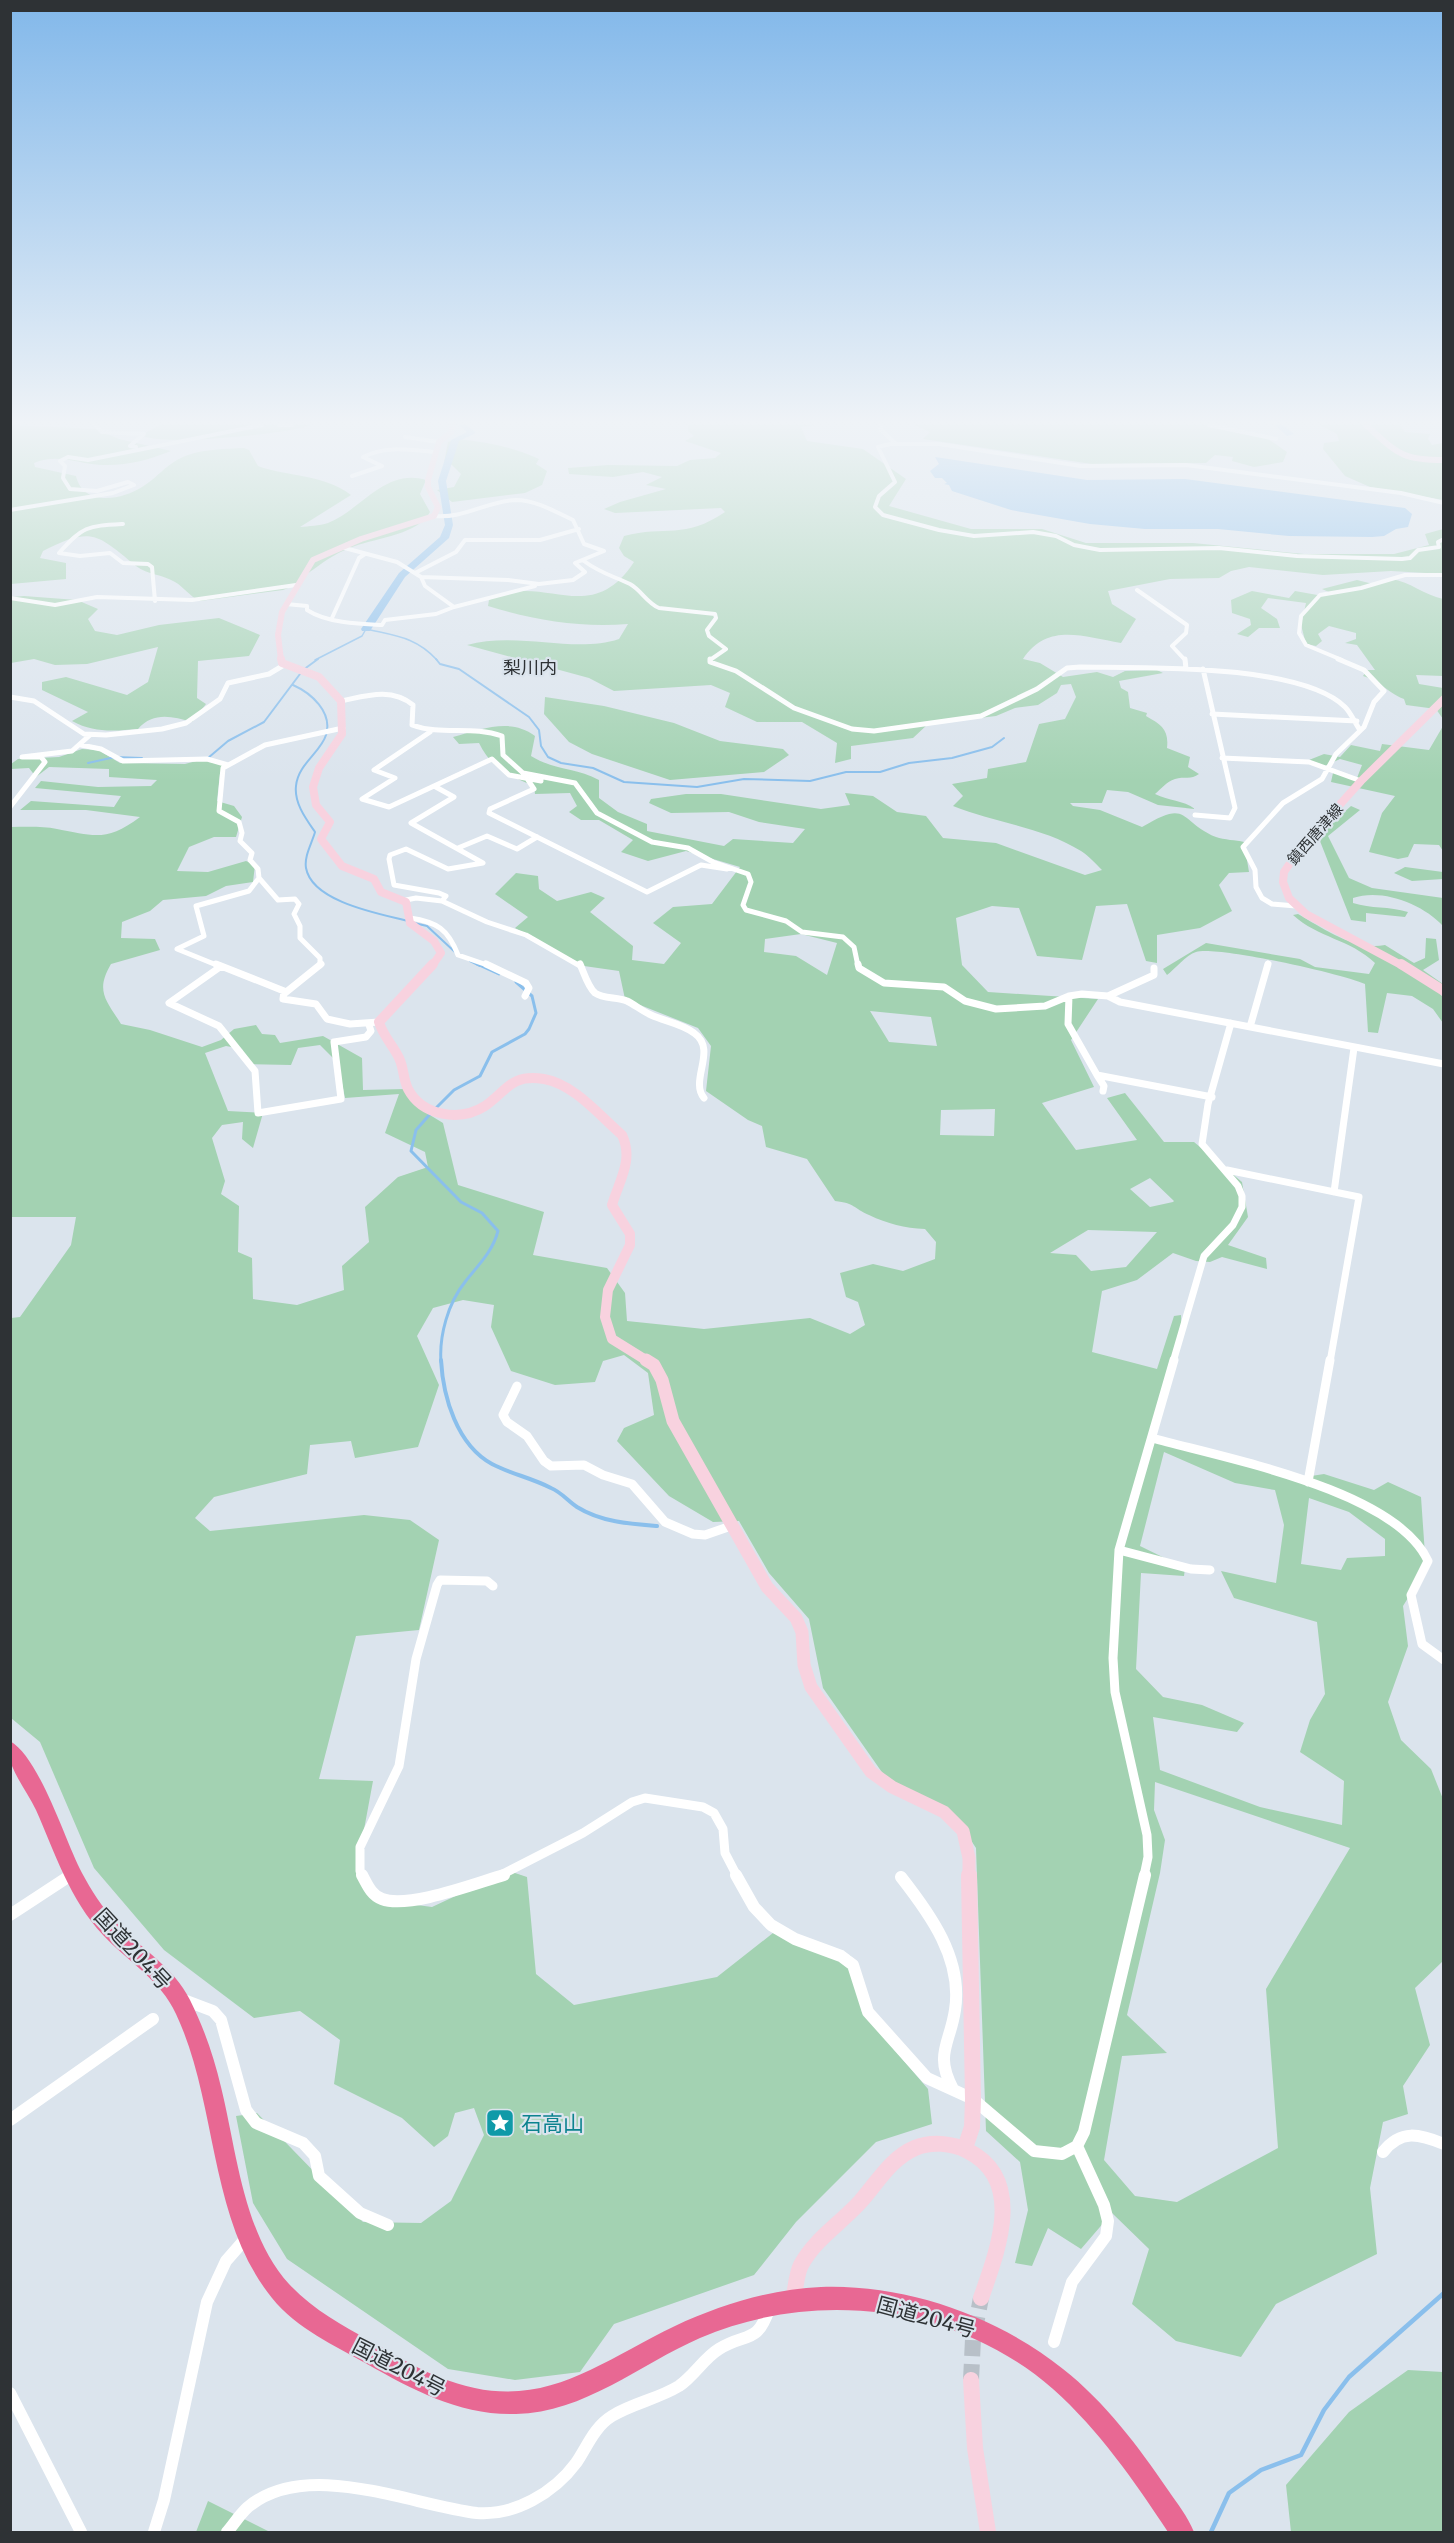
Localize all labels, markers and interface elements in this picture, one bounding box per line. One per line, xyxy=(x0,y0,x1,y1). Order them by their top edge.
district label: 梨川内 xyxy=(503,656,557,679)
street label: 鎮西唐津線 xyxy=(1283,799,1347,869)
street label: 国道204号 xyxy=(89,1903,177,1995)
place icon: 石高山 xyxy=(484,2107,516,2139)
place label: 石高山 xyxy=(521,2110,584,2137)
street label: 国道204号 xyxy=(874,2291,978,2343)
street label: 国道204号 xyxy=(348,2332,450,2402)

